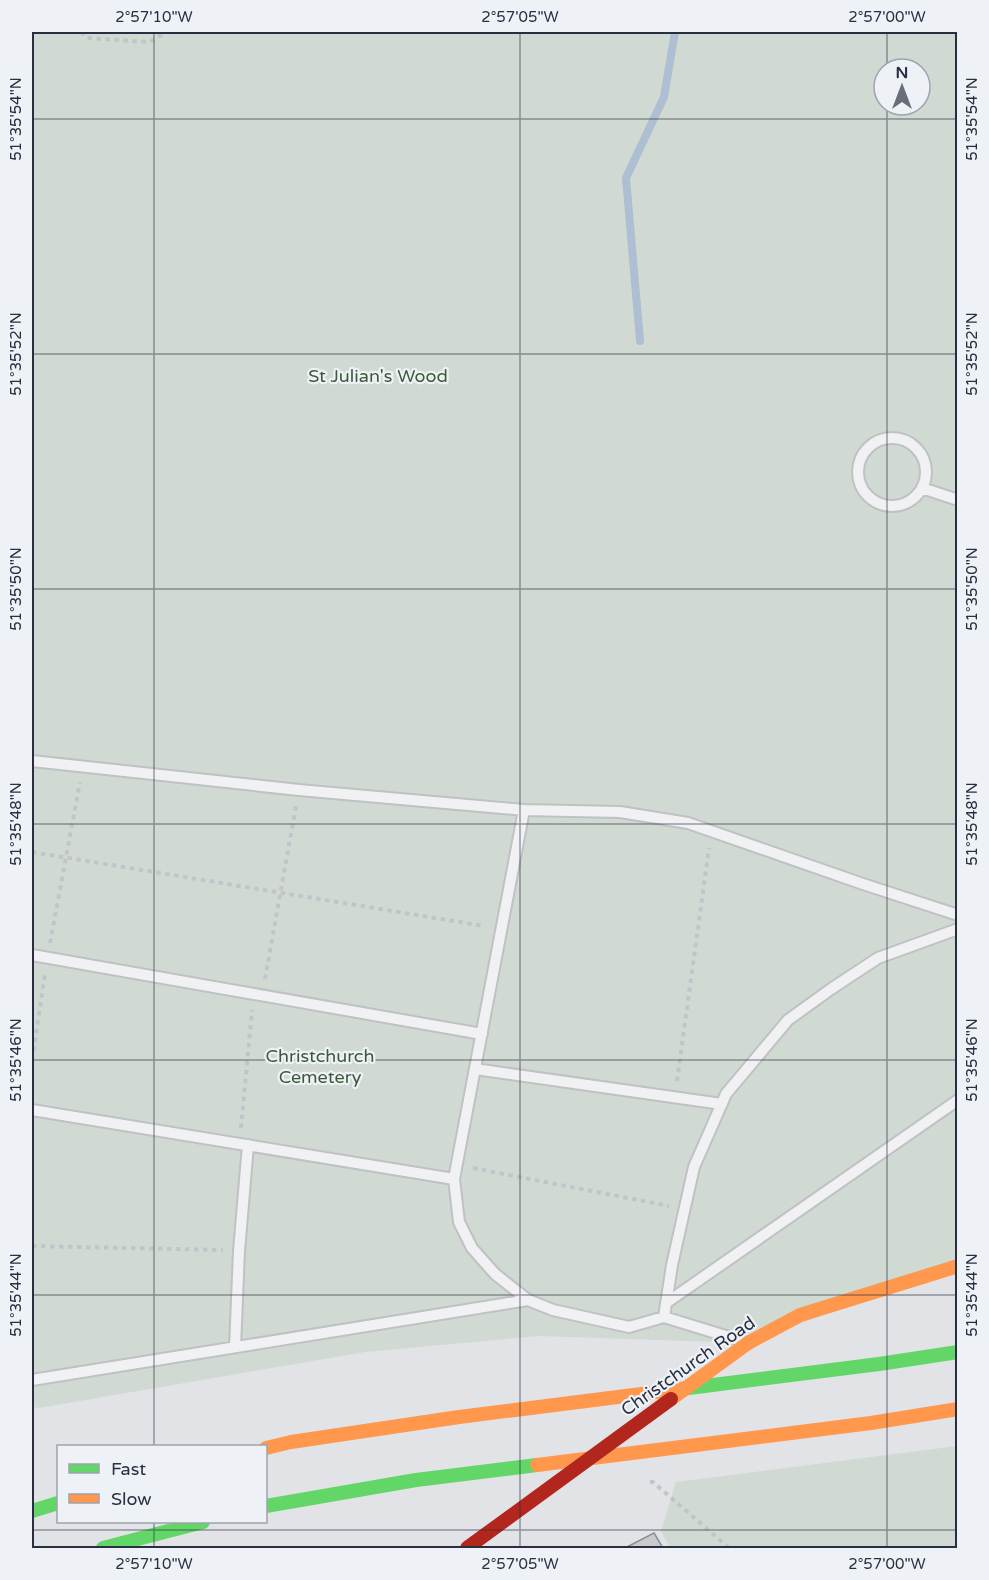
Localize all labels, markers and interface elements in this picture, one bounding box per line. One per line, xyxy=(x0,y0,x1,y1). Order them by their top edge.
text: 2°57'10"W xyxy=(115,8,193,26)
text: 2°57'05"W xyxy=(481,8,559,26)
text: 2°57'00"W xyxy=(848,8,926,26)
north arrow xyxy=(872,57,932,117)
text: N xyxy=(896,63,908,83)
text: 51°35'54"N xyxy=(7,77,25,161)
text: 51°35'54"N xyxy=(963,77,981,161)
text: 51°35'52"N xyxy=(7,312,25,396)
text: 51°35'52"N xyxy=(963,312,981,396)
park label: St Julian's Wood xyxy=(308,365,448,387)
text: 51°35'50"N xyxy=(7,547,25,631)
text: 51°35'50"N xyxy=(963,547,981,631)
text: 51°35'48"N xyxy=(7,782,25,866)
text: 51°35'48"N xyxy=(963,782,981,866)
text: 51°35'46"N xyxy=(7,1018,25,1102)
text: 51°35'46"N xyxy=(963,1018,981,1102)
park label: Christchurch Cemetery xyxy=(266,1045,374,1088)
text: 51°35'44"N xyxy=(7,1253,25,1337)
text: 51°35'44"N xyxy=(963,1253,981,1337)
street label: Christchurch Road xyxy=(617,1311,759,1421)
legend xyxy=(57,1445,267,1523)
text: Fast xyxy=(111,1458,146,1480)
text: Slow xyxy=(111,1488,152,1510)
text: 2°57'10"W xyxy=(115,1555,193,1573)
text: 2°57'05"W xyxy=(481,1555,559,1573)
text: 2°57'00"W xyxy=(848,1555,926,1573)

